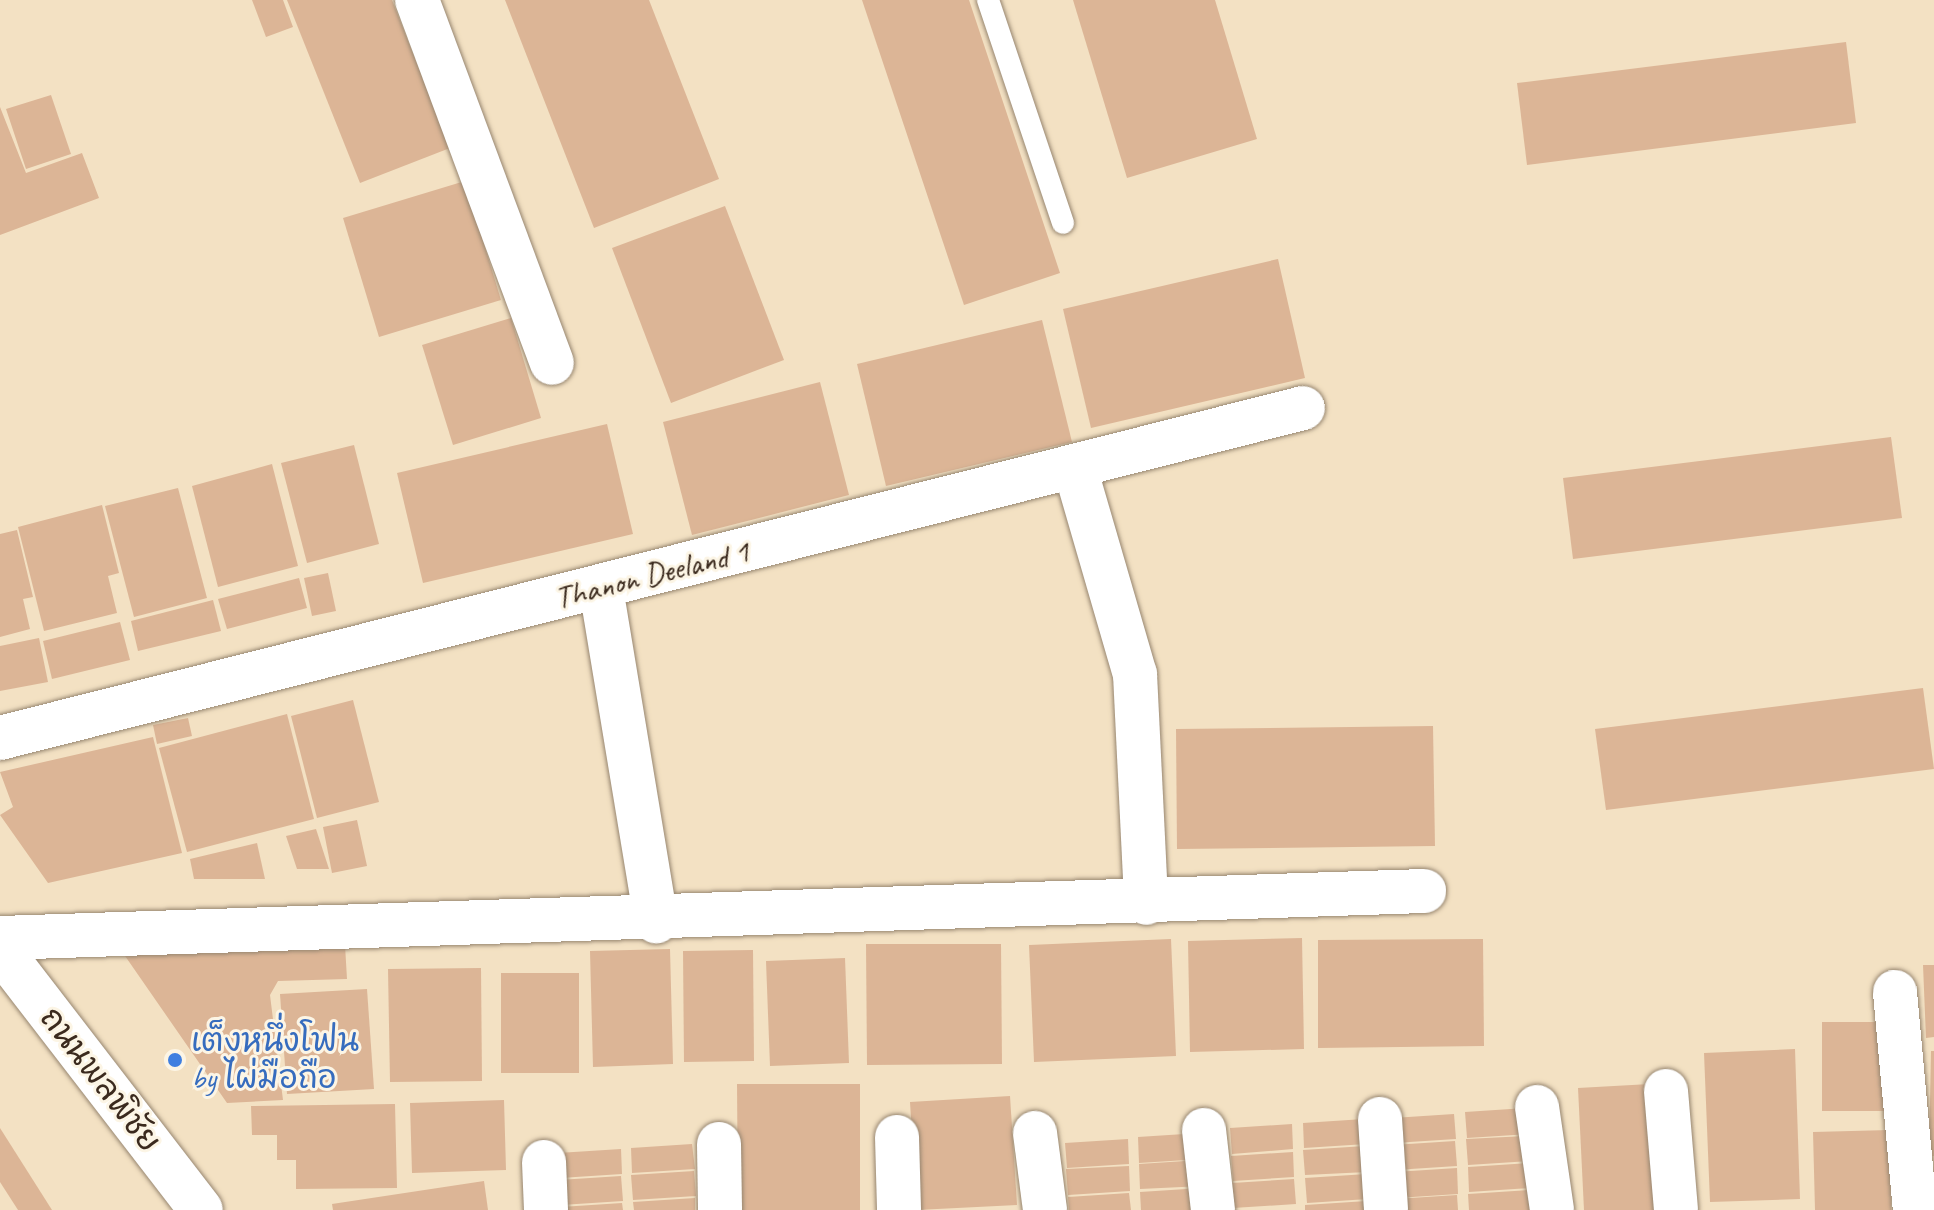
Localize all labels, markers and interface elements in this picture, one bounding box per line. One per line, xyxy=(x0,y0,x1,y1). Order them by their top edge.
street label: Thanon Deeland 1 xyxy=(551,532,753,618)
street label: ถนนพลพิชัย xyxy=(32,1000,168,1160)
place label: เต็งหนึ่งโฟน by ไผ่มือถือ xyxy=(191,1023,359,1098)
marker: เต็งหนึ่งโฟน by ไผ่มือถือ xyxy=(166,1051,184,1069)

